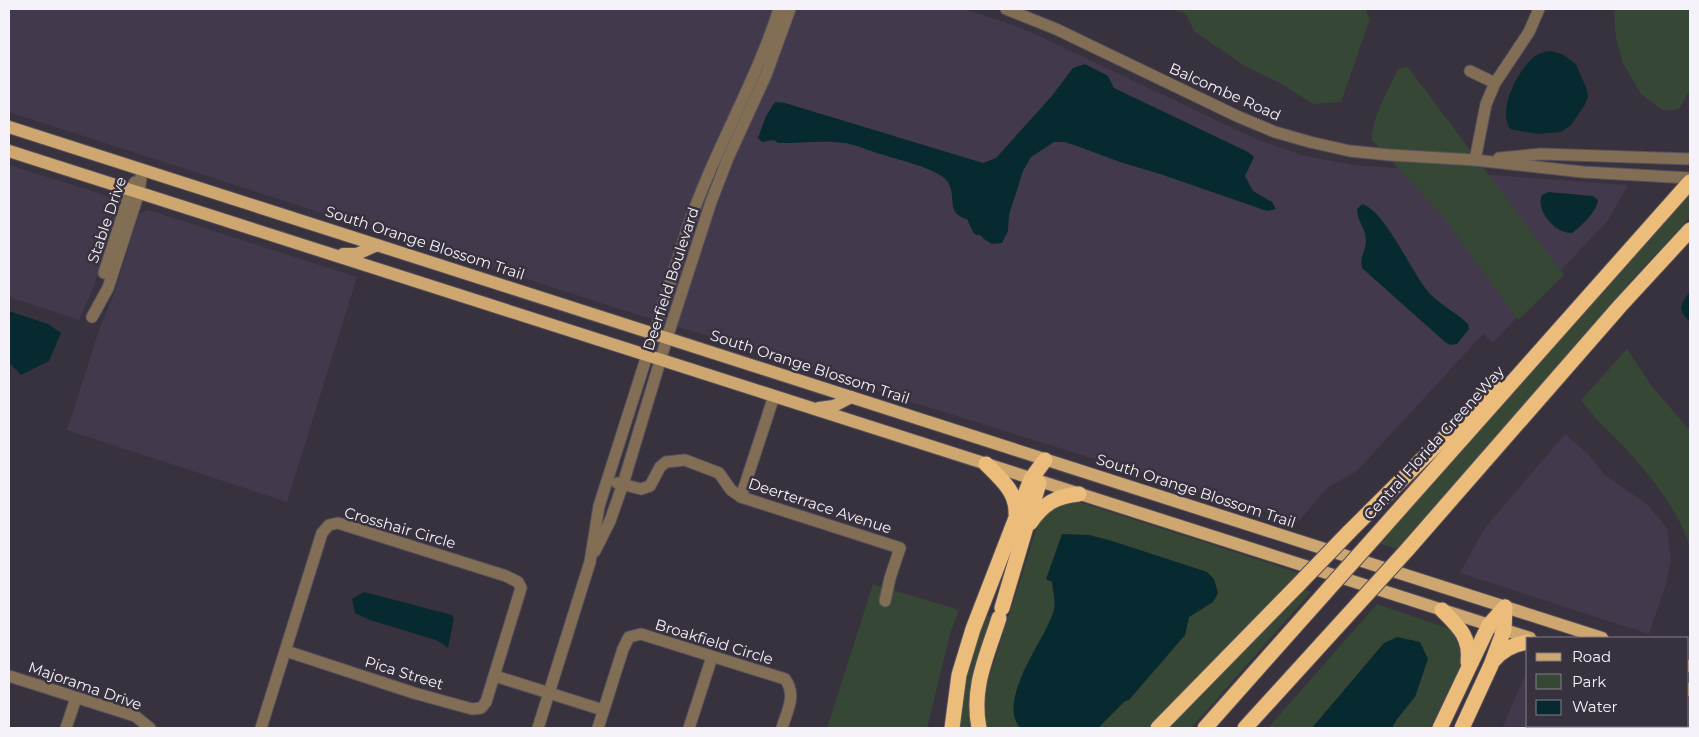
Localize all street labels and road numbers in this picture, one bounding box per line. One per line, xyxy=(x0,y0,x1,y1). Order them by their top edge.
street label: Balcombe Road xyxy=(1166,58,1284,125)
street label: Stable Drive xyxy=(83,174,130,266)
street label: South Orange Blossom Trail xyxy=(323,201,527,284)
street label: Deerfield Boulevard xyxy=(638,205,703,353)
street label: South Orange Blossom Trail xyxy=(708,325,912,408)
street label: Central Florida GreeneWay xyxy=(1359,361,1508,524)
street label: South Orange Blossom Trail xyxy=(1094,449,1298,532)
street label: Deerterrace Avenue xyxy=(746,473,894,538)
street label: Crosshair Circle xyxy=(342,502,458,553)
street label: Broakfield Circle xyxy=(653,615,776,669)
street label: Pica Street xyxy=(362,652,446,694)
street label: Majorama Drive xyxy=(26,657,144,714)

